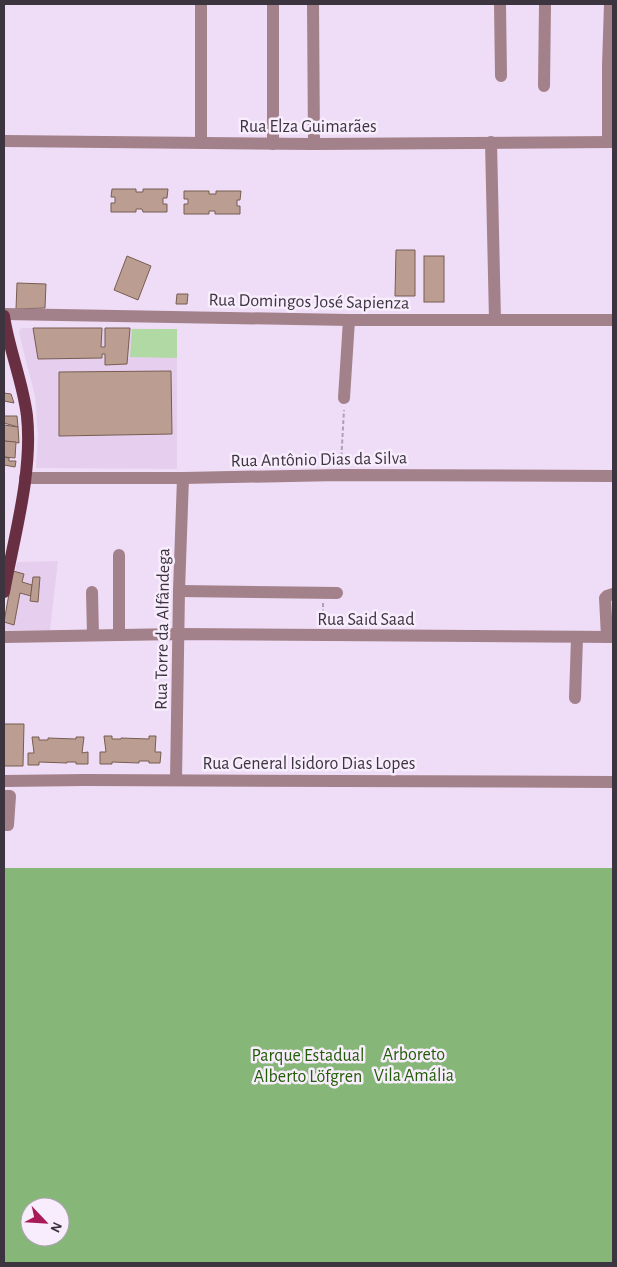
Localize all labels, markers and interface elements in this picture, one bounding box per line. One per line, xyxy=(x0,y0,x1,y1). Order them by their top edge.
street label: Rua Elza Guimarães xyxy=(239,118,377,136)
street label: Rua Domingos José Sapienza xyxy=(208,291,410,313)
street label: Rua Antônio Dias da Silva xyxy=(231,449,407,471)
street label: Rua Torre da Alfândega xyxy=(153,548,173,710)
street label: Rua Said Saad xyxy=(317,611,415,629)
street label: Rua General Isidoro Dias Lopes xyxy=(203,755,415,773)
park label: Arboreto Vila Amália xyxy=(374,1046,454,1085)
park label: Parque Estadual Alberto Löfgren xyxy=(251,1047,365,1086)
north arrow xyxy=(20,1197,70,1247)
text: N xyxy=(47,1220,64,1234)

